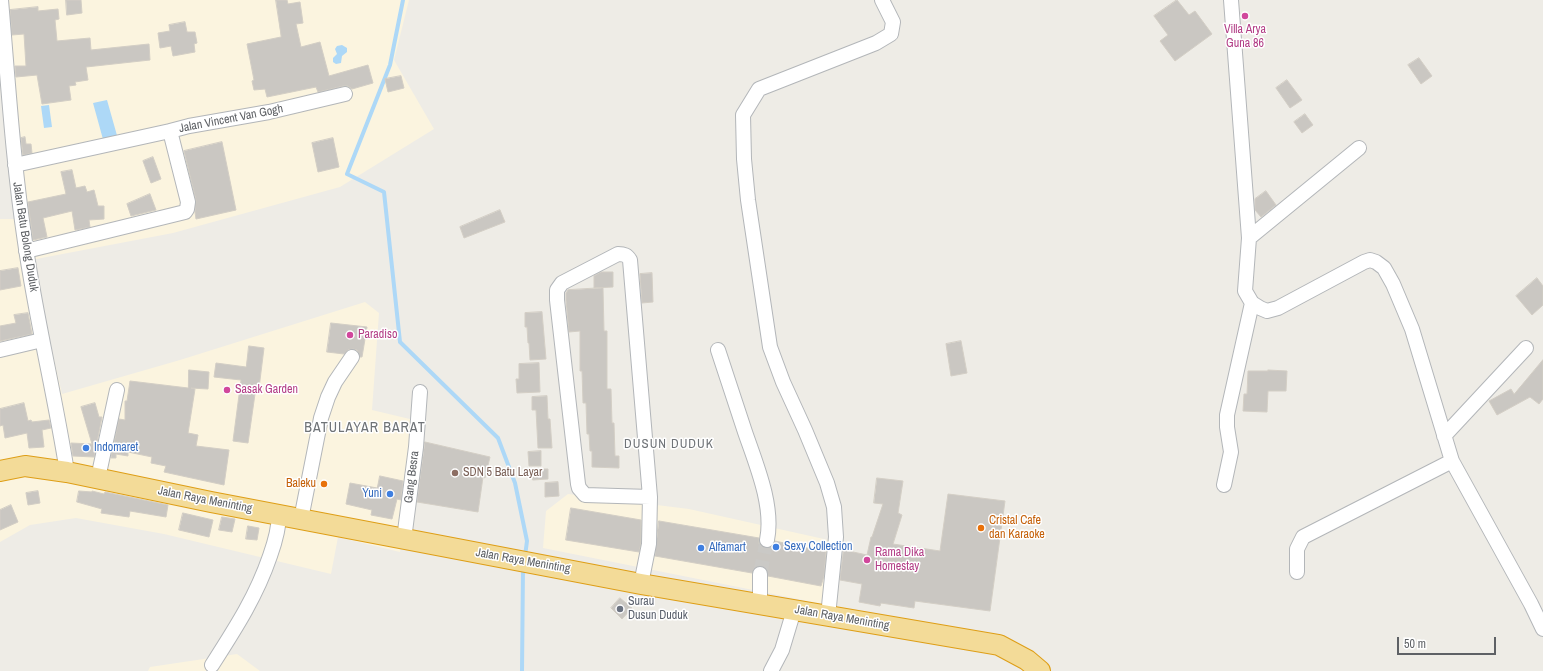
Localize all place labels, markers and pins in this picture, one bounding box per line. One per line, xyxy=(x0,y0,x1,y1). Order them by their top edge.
marker: Villa Arya Guna 86 xyxy=(1240,11,1250,21)
place label: Villa Arya Guna 86 xyxy=(1224,23,1266,51)
place label: Paradiso xyxy=(358,328,397,342)
marker: Paradiso xyxy=(345,330,355,340)
place label: Sasak Garden xyxy=(235,383,298,397)
marker: Sasak Garden xyxy=(222,385,232,395)
place label: Indomaret xyxy=(94,441,138,455)
marker: Indomaret xyxy=(81,443,91,453)
place label: SDN 5 Batu Layar xyxy=(463,466,542,480)
marker: SDN 5 Batu Layar xyxy=(450,468,460,478)
place label: Baleku xyxy=(286,477,316,491)
marker: Baleku xyxy=(319,479,329,489)
place label: Yuni xyxy=(362,487,382,501)
marker: Yuni xyxy=(385,489,395,499)
place label: Cristal Cafe dan Karaoke xyxy=(989,514,1045,542)
marker: Cristal Cafe dan Karaoke xyxy=(976,523,986,533)
place label: Sexy Collection xyxy=(784,540,852,554)
place label: Alfamart xyxy=(709,541,746,555)
marker: Sexy Collection xyxy=(771,542,781,552)
marker: Alfamart xyxy=(696,543,706,553)
place label: Rama Dika Homestay xyxy=(875,546,924,574)
marker: Rama Dika Homestay xyxy=(862,555,872,565)
place label: Surau Dusun Duduk xyxy=(628,595,688,623)
marker: Surau Dusun Duduk xyxy=(615,604,625,614)

